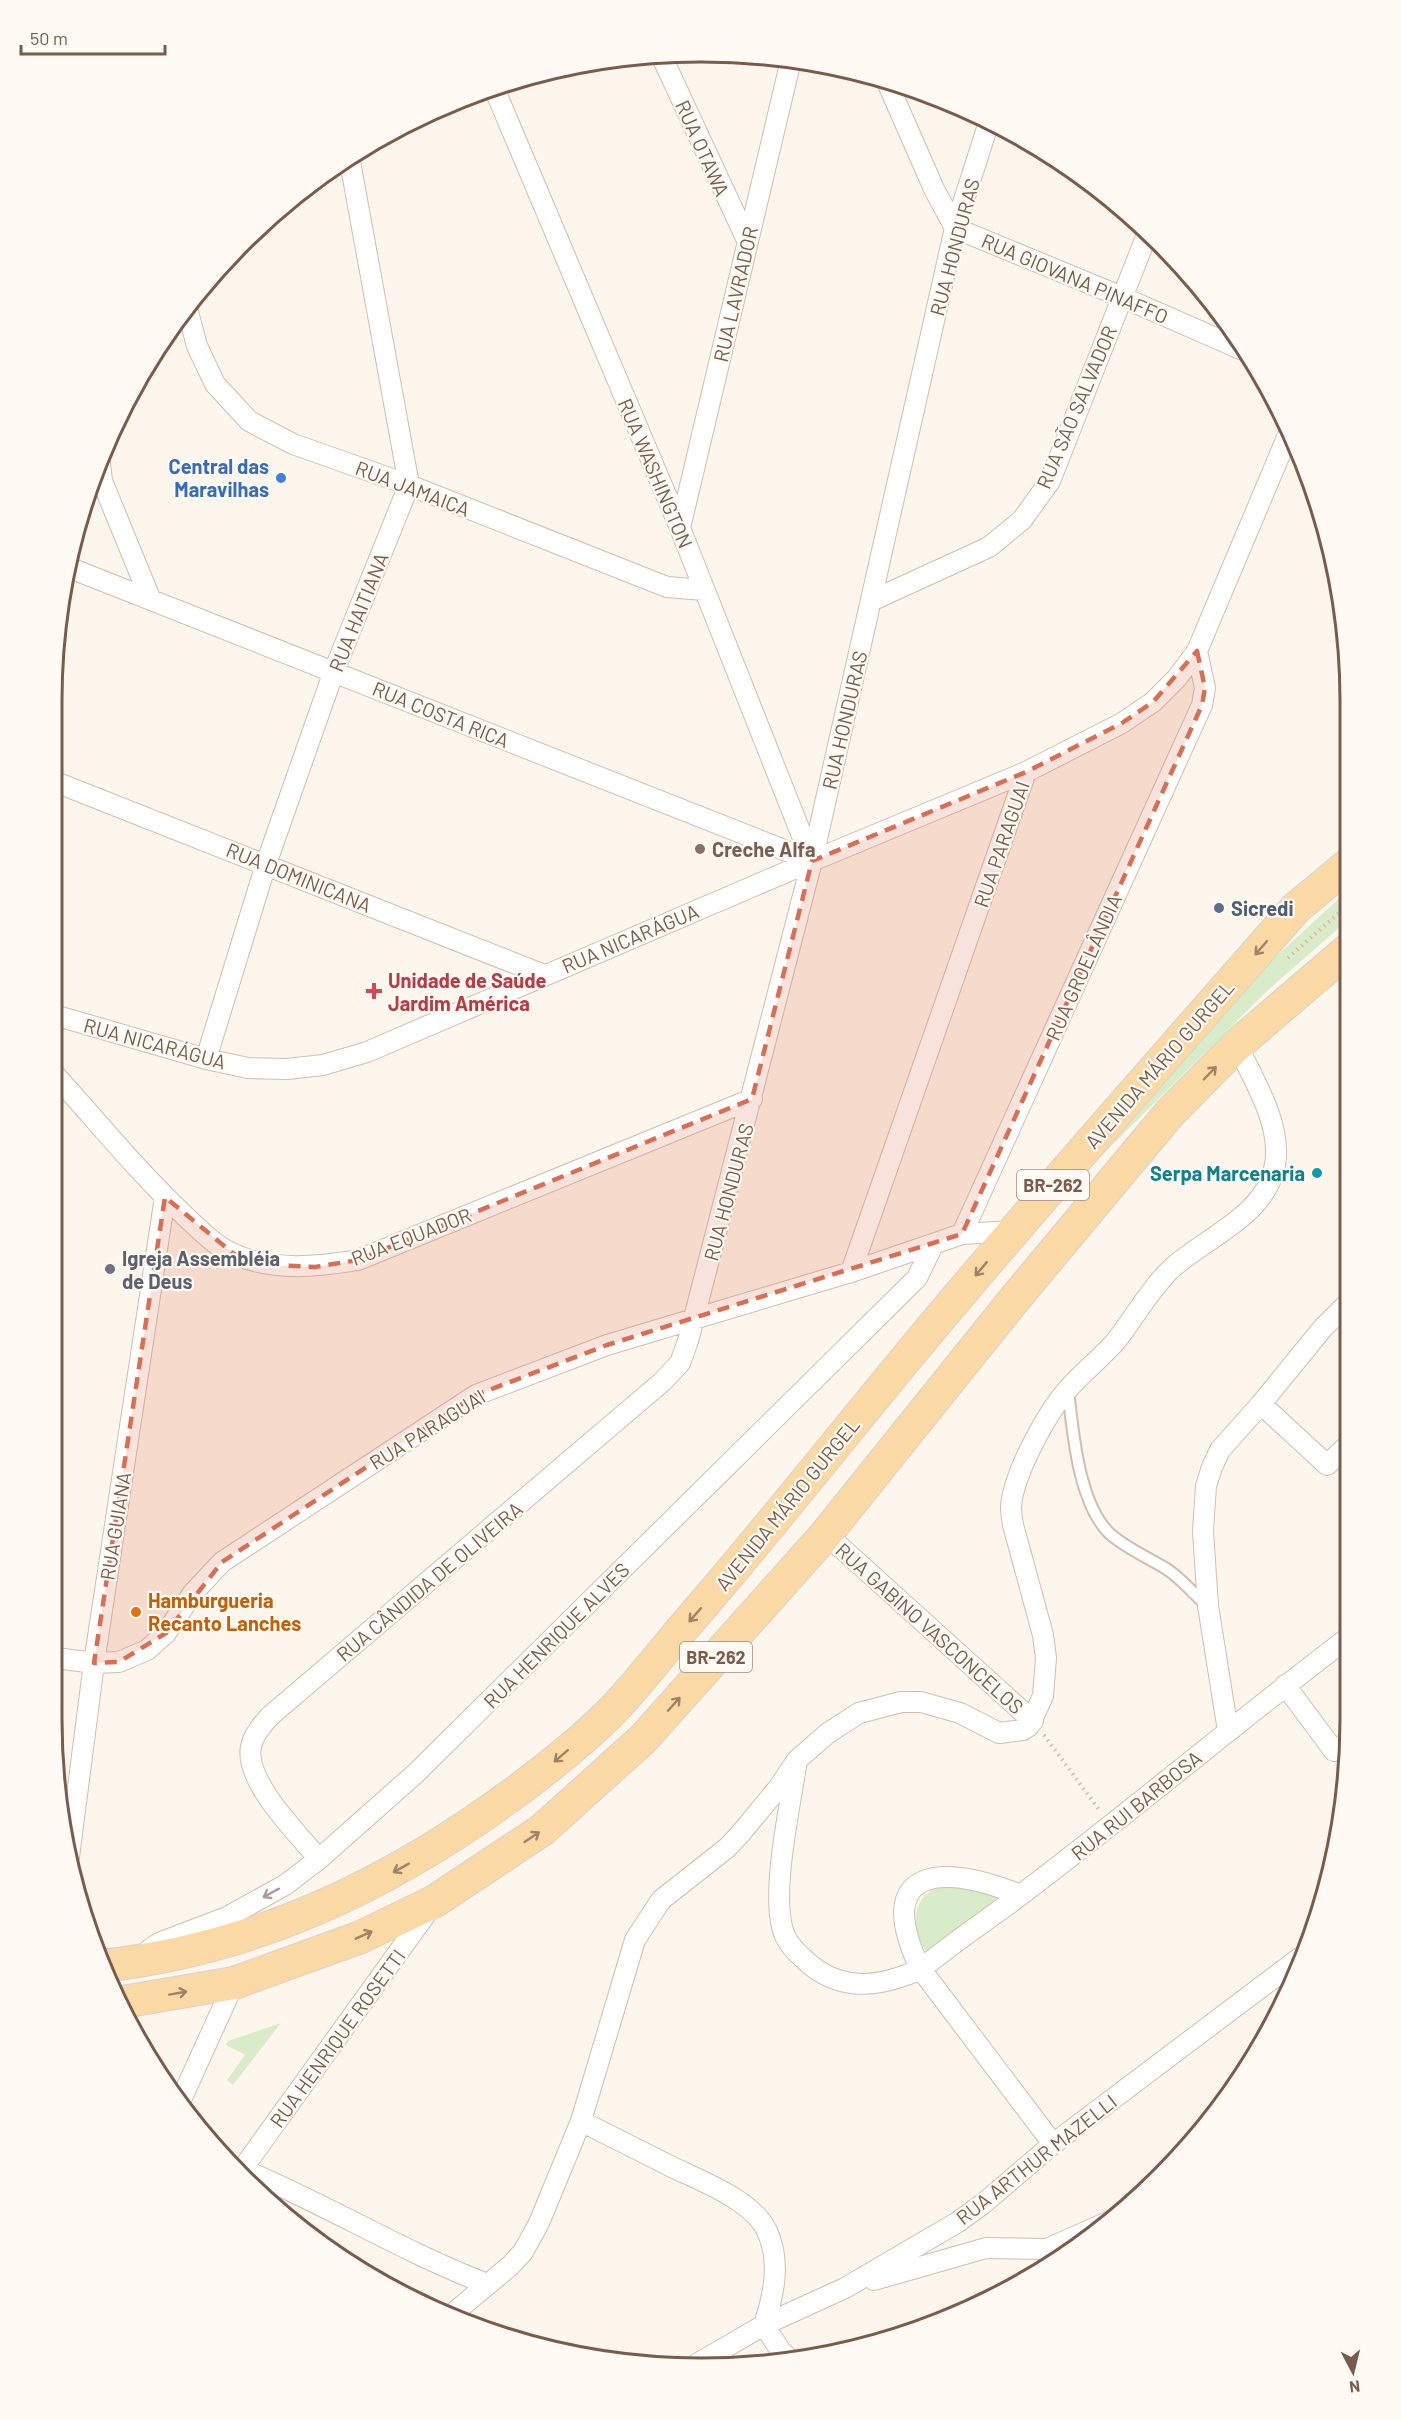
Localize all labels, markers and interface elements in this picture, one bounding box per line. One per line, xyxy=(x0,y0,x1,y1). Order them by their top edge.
scale bar xyxy=(21,18,165,56)
text: 50 m xyxy=(30,27,68,49)
street label: RUA OTAWA xyxy=(671,96,735,200)
street label: RUA HONDURAS xyxy=(924,176,984,318)
street label: RUA LAVRADOR xyxy=(708,224,762,364)
street label: RUA GIOVANA PINAFFO xyxy=(978,228,1172,328)
street label: RUA SÃO SALVADOR xyxy=(1031,322,1121,492)
street label: RUA WASHINGTON xyxy=(614,395,698,551)
place label: Central das Maravilhas xyxy=(169,454,269,501)
street label: RUA JAMAICA xyxy=(352,455,474,521)
marker: Central das Maravilhas xyxy=(274,471,288,485)
street label: RUA HAITIANA xyxy=(323,549,393,675)
street label: RUA HONDURAS xyxy=(816,648,872,792)
street label: RUA COSTA RICA xyxy=(369,676,513,752)
street label: RUA PARAGUAI xyxy=(968,778,1034,910)
street label: RUA DOMINICANA xyxy=(223,837,375,917)
place label: Creche Alfa xyxy=(712,837,815,861)
marker: Creche Alfa xyxy=(693,842,707,856)
street label: RUA GROELÂNDIA xyxy=(1040,890,1126,1044)
place label: Sicredi xyxy=(1231,896,1293,920)
street label: RUA NICARÁGUA xyxy=(558,898,702,978)
marker: Sicredi xyxy=(1212,901,1226,915)
one-way arrow xyxy=(1254,940,1268,955)
place label: Unidade de Saúde Jardim América xyxy=(388,968,547,1015)
street label: AVENIDA MÁRIO GURGEL xyxy=(1079,975,1239,1153)
marker: Unidade de Saúde Jardim América xyxy=(365,982,383,1000)
street label: RUA NICARÁGUA xyxy=(81,1012,229,1074)
one-way arrow xyxy=(1203,1065,1218,1080)
street label: RUA HONDURAS xyxy=(698,1121,758,1263)
place label: Serpa Marcenaria xyxy=(1150,1161,1305,1185)
marker: Serpa Marcenaria xyxy=(1310,1166,1324,1180)
road number: BR-262 xyxy=(1017,1170,1089,1200)
street label: RUA EQUADOR xyxy=(348,1202,474,1270)
place label: Igreja Assembléia de Deus xyxy=(122,1246,280,1293)
one-way arrow xyxy=(974,1261,988,1276)
marker: Igreja Assembléia de Deus xyxy=(103,1262,117,1276)
street label: RUA PARAGUAI xyxy=(365,1384,489,1474)
street label: AVENIDA MÁRIO GURGEL xyxy=(710,1413,864,1595)
street label: RUA GUIANA xyxy=(95,1470,135,1582)
street label: RUA CÂNDIDA DE OLIVEIRA xyxy=(331,1496,527,1666)
street label: RUA GABINO VASCONCELOS xyxy=(831,1537,1029,1719)
street label: RUA HENRIQUE ALVES xyxy=(478,1557,634,1713)
place label: Hamburgueria Recanto Lanches xyxy=(148,1588,301,1635)
marker: Hamburgueria Recanto Lanches xyxy=(129,1605,143,1619)
one-way arrow xyxy=(688,1607,702,1622)
road number: BR-262 xyxy=(680,1642,752,1672)
one-way arrow xyxy=(667,1697,681,1712)
street label: RUA RUI BARBOSA xyxy=(1066,1745,1206,1865)
one-way arrow xyxy=(553,1749,568,1763)
one-way arrow xyxy=(523,1831,539,1843)
one-way arrow xyxy=(393,1863,411,1874)
one-way arrow xyxy=(263,1887,280,1899)
one-way arrow xyxy=(354,1929,372,1940)
street label: RUA HENRIQUE ROSETTI xyxy=(264,1944,410,2132)
one-way arrow xyxy=(168,1987,187,1998)
street label: RUA ARTHUR MAZELLI xyxy=(951,2089,1121,2229)
north arrow xyxy=(1323,2342,1383,2402)
text: N xyxy=(1348,2377,1361,2397)

